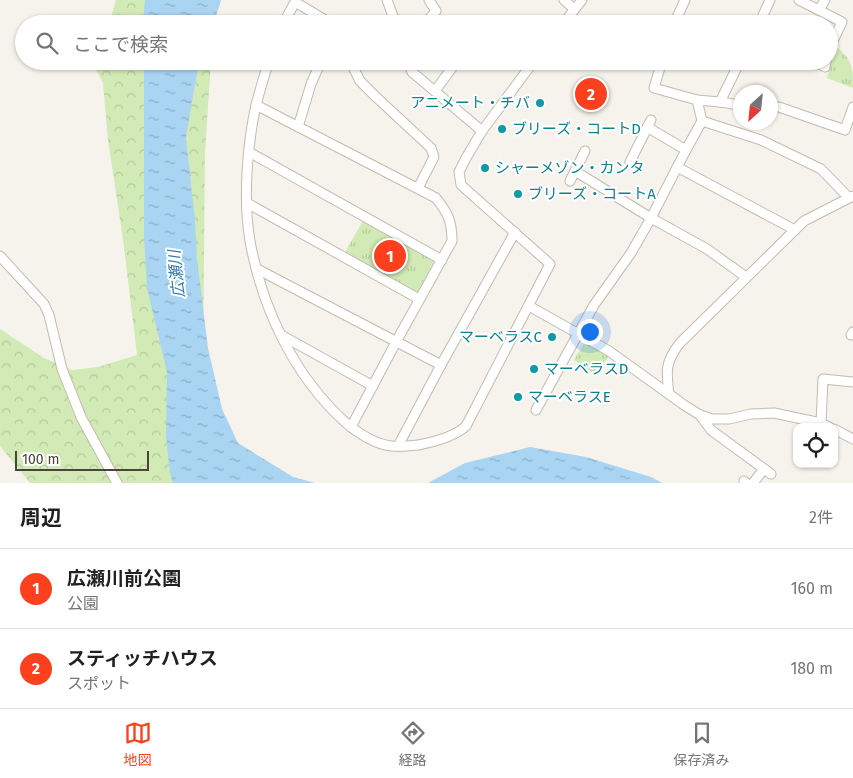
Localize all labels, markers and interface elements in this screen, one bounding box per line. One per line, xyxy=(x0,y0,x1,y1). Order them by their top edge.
search box xyxy=(15,15,838,70)
icon: search xyxy=(33,29,61,57)
text: ここで検索 xyxy=(73,33,168,56)
pin: 2 xyxy=(575,75,607,113)
north arrow xyxy=(733,85,778,130)
place label: アニメート・チバ xyxy=(410,94,530,112)
marker: アニメート・チバ xyxy=(534,97,546,109)
place label: ブリーズ・コートD xyxy=(512,120,641,138)
marker: ブリーズ・コートD xyxy=(496,123,508,135)
place label: シャーメゾン・カンタ xyxy=(495,159,644,177)
marker: シャーメゾン・カンタ xyxy=(479,162,491,174)
place label: ブリーズ・コートA xyxy=(528,185,656,203)
marker: ブリーズ・コートA xyxy=(512,188,524,200)
pin: 1 xyxy=(374,237,406,275)
water label: 広瀬川 xyxy=(164,247,188,299)
your location xyxy=(577,319,603,345)
place label: マーベラスC xyxy=(459,328,543,346)
marker: マーベラスC xyxy=(546,331,558,343)
place label: マーベラスD xyxy=(544,360,628,378)
marker: マーベラスD xyxy=(528,363,540,375)
place label: マーベラスE xyxy=(528,388,611,406)
marker: マーベラスE xyxy=(512,391,524,403)
map controls xyxy=(793,423,838,468)
button: locate xyxy=(793,423,838,468)
scale bar xyxy=(15,448,149,471)
text: 100 m xyxy=(22,451,59,468)
text: 周辺 xyxy=(20,505,62,531)
text: 2件 xyxy=(809,508,833,527)
text: 広瀬川前公園 xyxy=(67,567,181,590)
text: 1 xyxy=(32,579,40,598)
text: 160 m xyxy=(791,579,833,598)
text: 公園 xyxy=(67,594,99,613)
text: スティッチハウス xyxy=(67,647,218,670)
text: 2 xyxy=(32,659,40,678)
text: 180 m xyxy=(790,659,833,678)
text: スポット xyxy=(67,674,131,693)
tab: 地図 xyxy=(124,719,152,769)
tab: 経路 xyxy=(399,719,427,769)
tab: 保存済み xyxy=(674,719,730,769)

